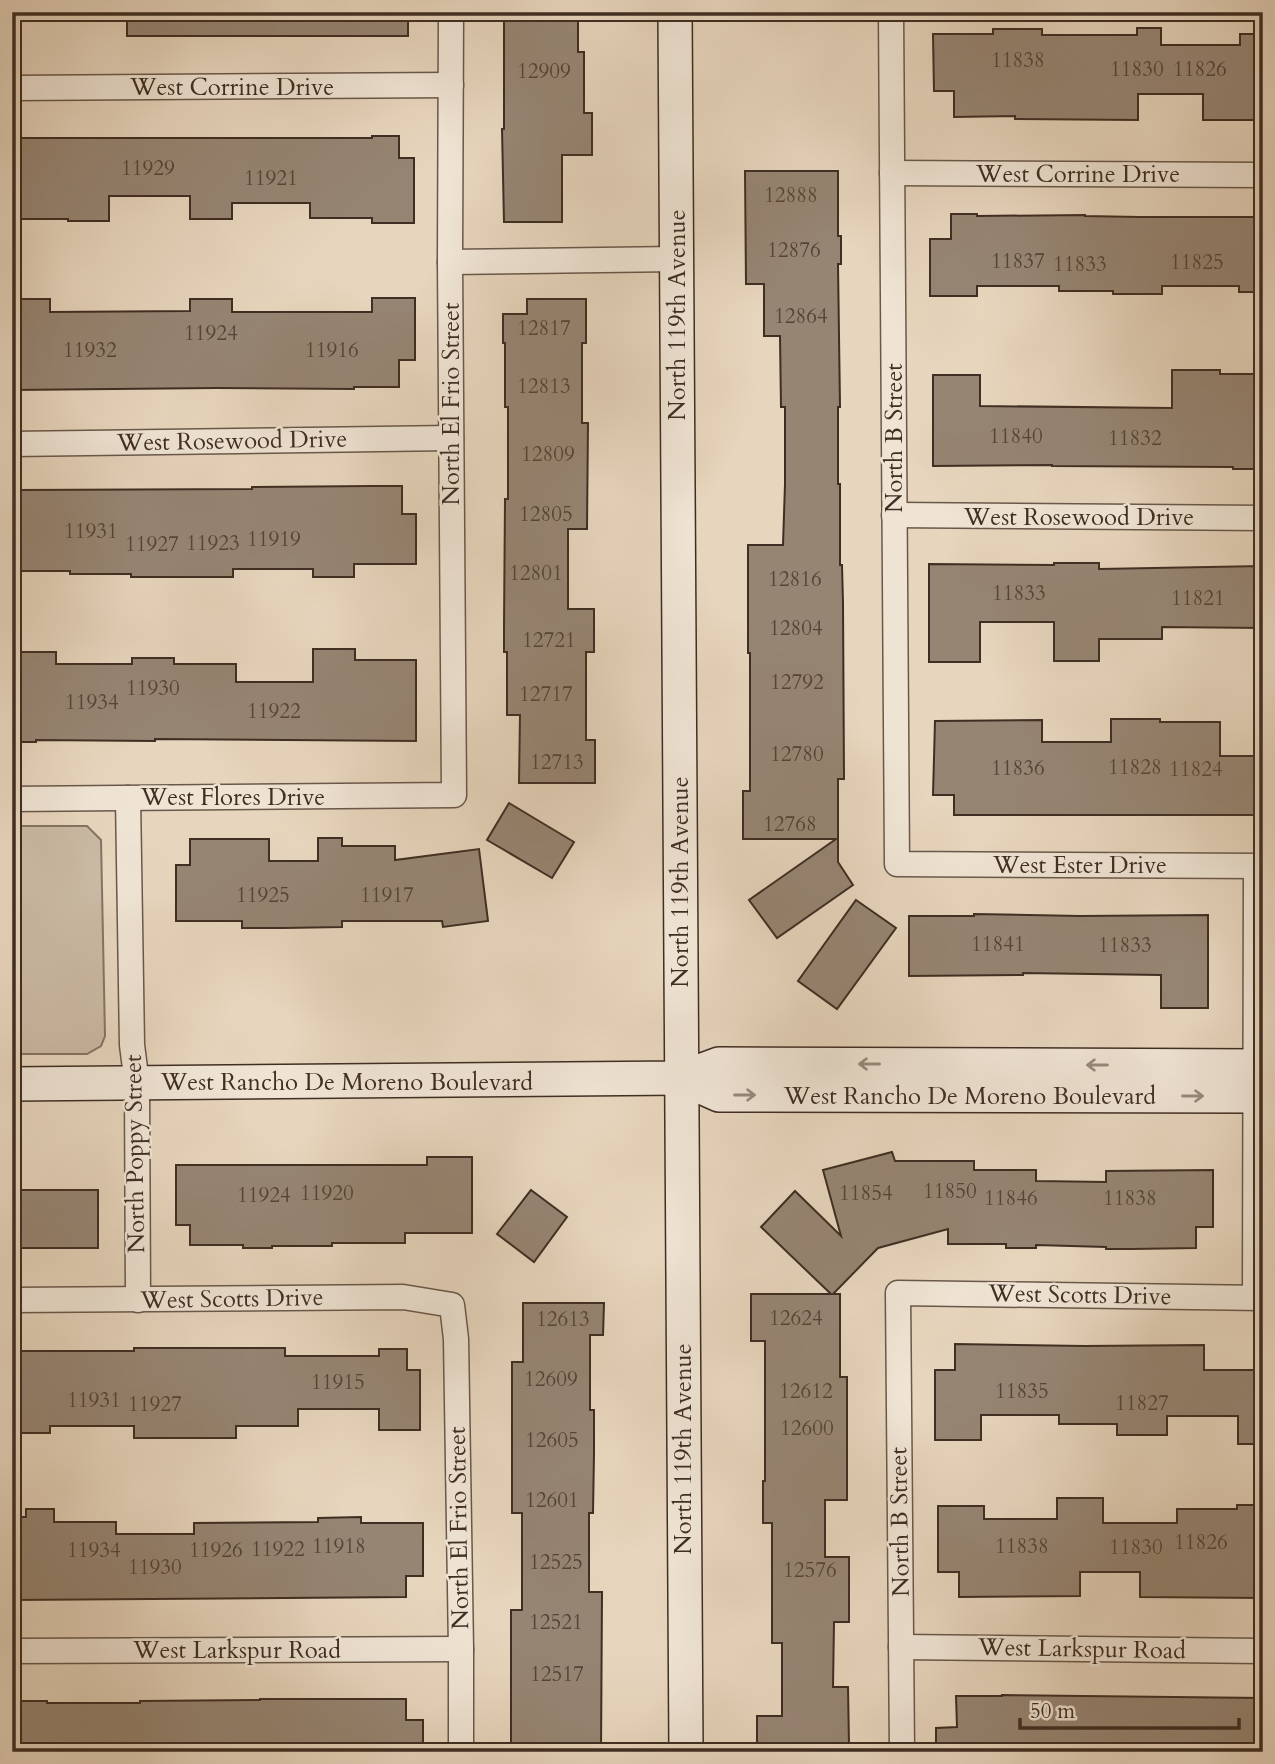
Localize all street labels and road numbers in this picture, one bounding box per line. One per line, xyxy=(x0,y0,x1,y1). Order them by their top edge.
street label: West Corrine Drive xyxy=(129,71,334,104)
street label: West Corrine Drive xyxy=(975,158,1180,191)
street label: North 119th Avenue xyxy=(661,209,694,421)
street label: North El Frio Street xyxy=(435,302,468,506)
street label: North B Street xyxy=(878,363,911,513)
street label: West Rosewood Drive xyxy=(116,422,347,460)
street label: West Rosewood Drive xyxy=(963,501,1194,534)
street label: North 119th Avenue xyxy=(664,776,697,988)
street label: West Flores Drive xyxy=(140,781,325,814)
street label: West Ester Drive xyxy=(992,849,1167,882)
street label: North Poppy Street xyxy=(117,1054,153,1254)
street label: West Rancho De Moreno Boulevard xyxy=(160,1066,533,1099)
street label: West Rancho De Moreno Boulevard xyxy=(783,1080,1156,1113)
street label: West Scotts Drive xyxy=(987,1277,1172,1313)
street label: West Scotts Drive xyxy=(139,1281,324,1317)
street label: North 119th Avenue xyxy=(667,1343,700,1555)
street label: North El Frio Street xyxy=(441,1426,477,1630)
street label: North B Street xyxy=(882,1446,918,1597)
street label: West Larkspur Road xyxy=(977,1631,1186,1667)
street label: West Larkspur Road xyxy=(132,1634,341,1667)

